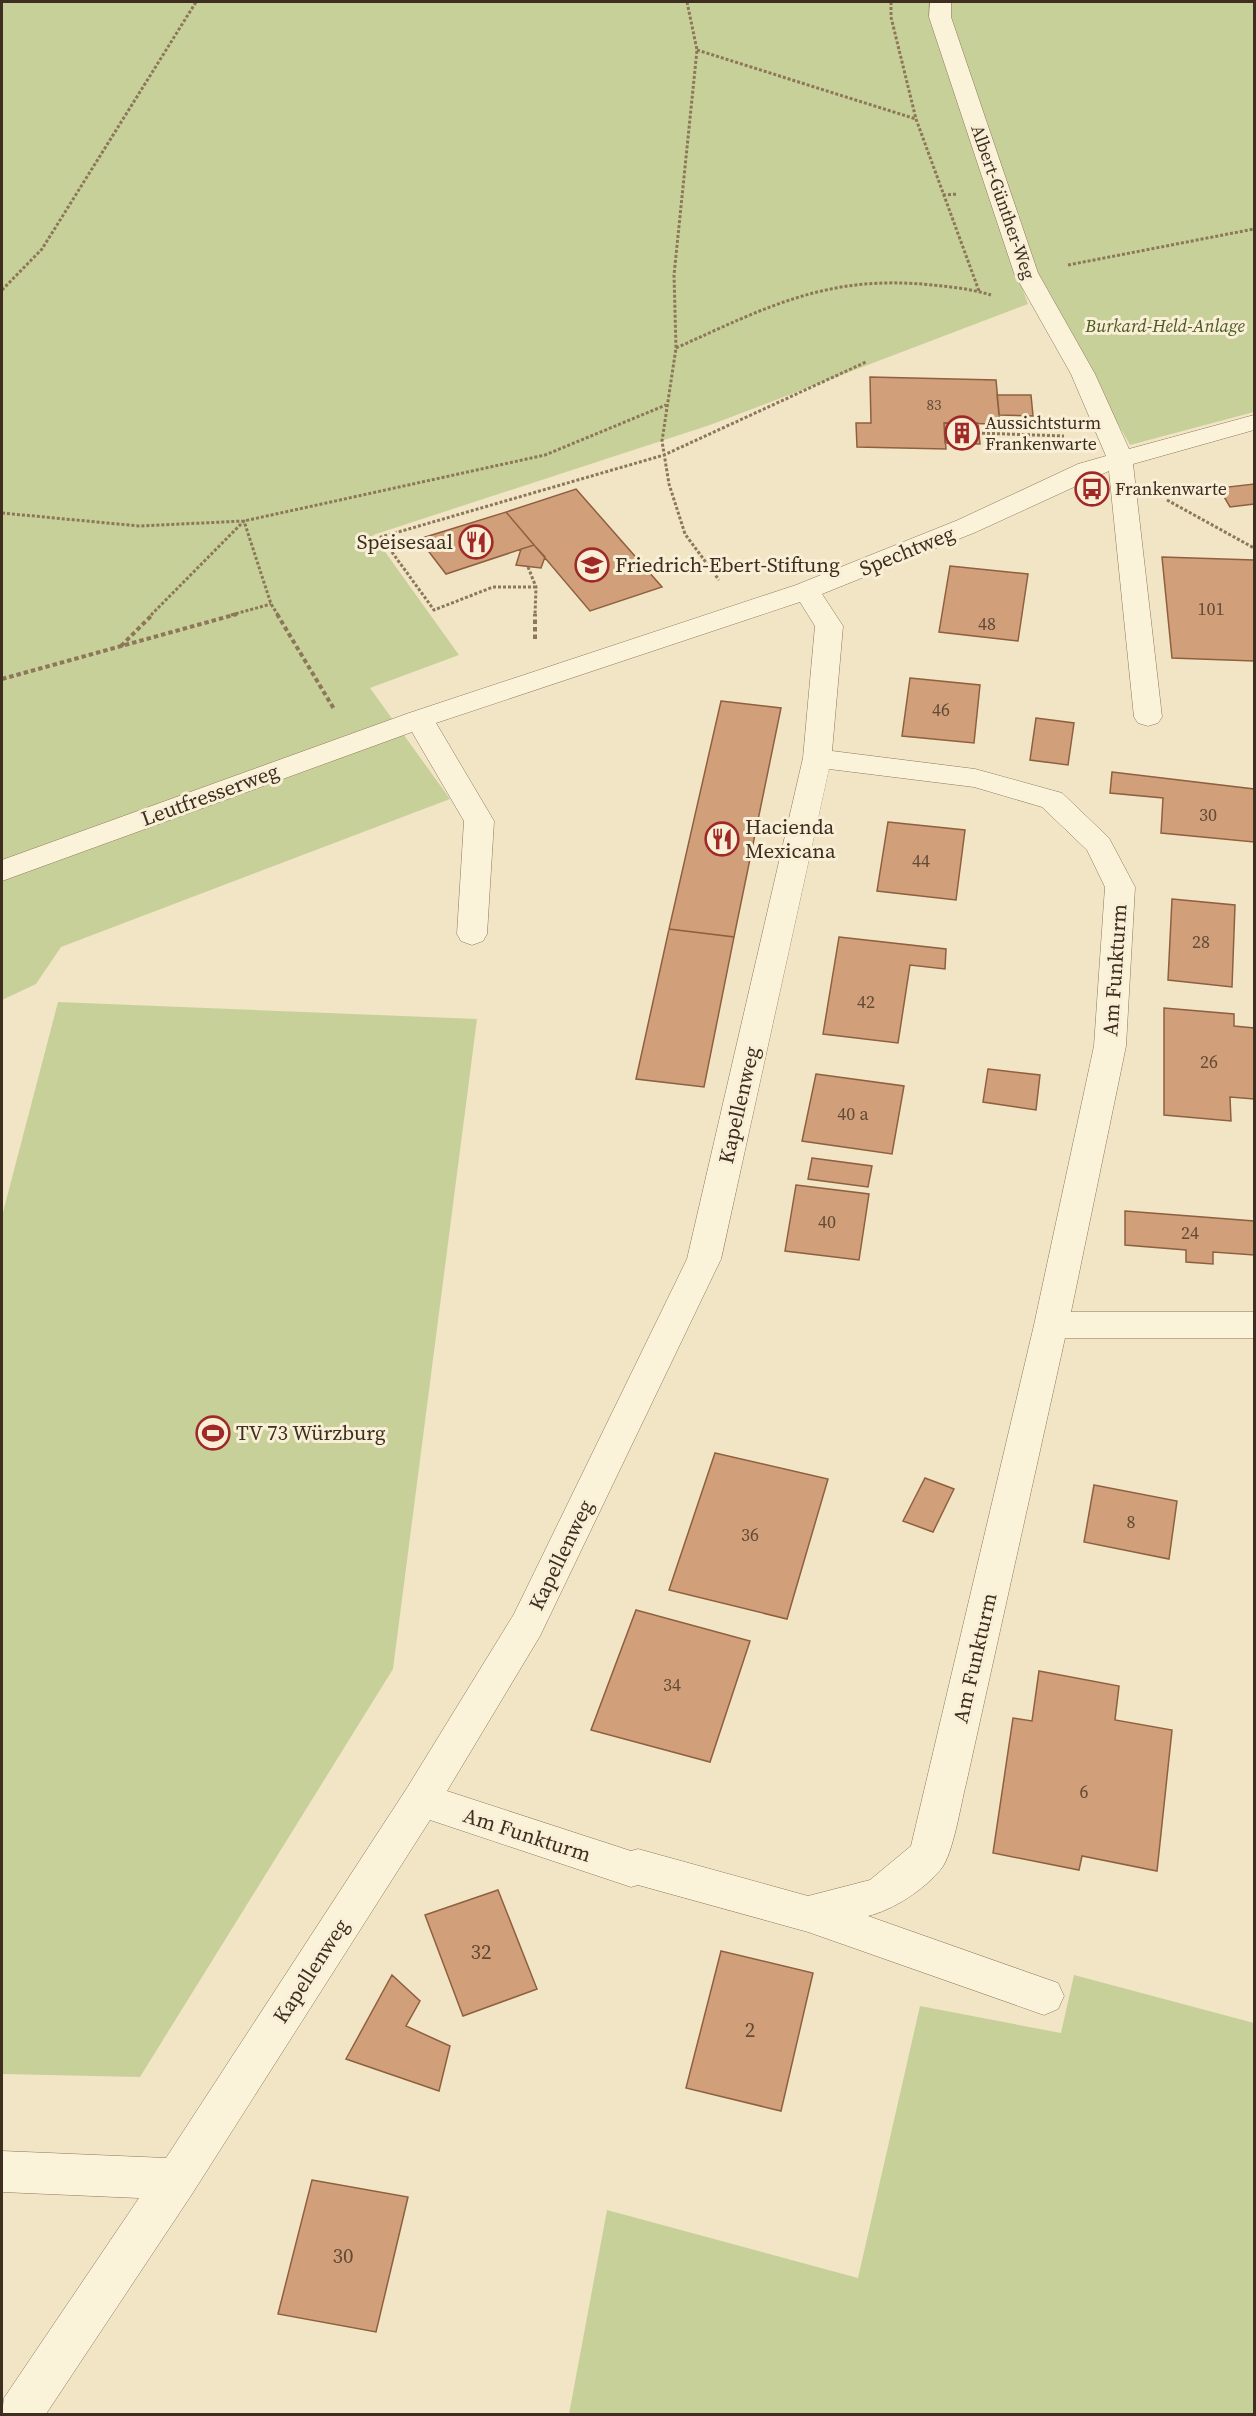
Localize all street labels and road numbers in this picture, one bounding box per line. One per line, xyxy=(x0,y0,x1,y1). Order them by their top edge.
street label: Albert-Günther-Weg xyxy=(965,121,1042,282)
street label: Spechtweg xyxy=(855,518,959,583)
street label: Leutfresserweg xyxy=(137,756,283,833)
street label: Am Funkturm xyxy=(1095,903,1134,1037)
street label: Kapellenweg xyxy=(711,1043,766,1166)
street label: Kapellenweg xyxy=(521,1495,600,1615)
street label: Am Funkturm xyxy=(945,1590,1004,1726)
street label: Am Funkturm xyxy=(460,1800,595,1869)
street label: Kapellenweg xyxy=(266,1913,355,2029)

